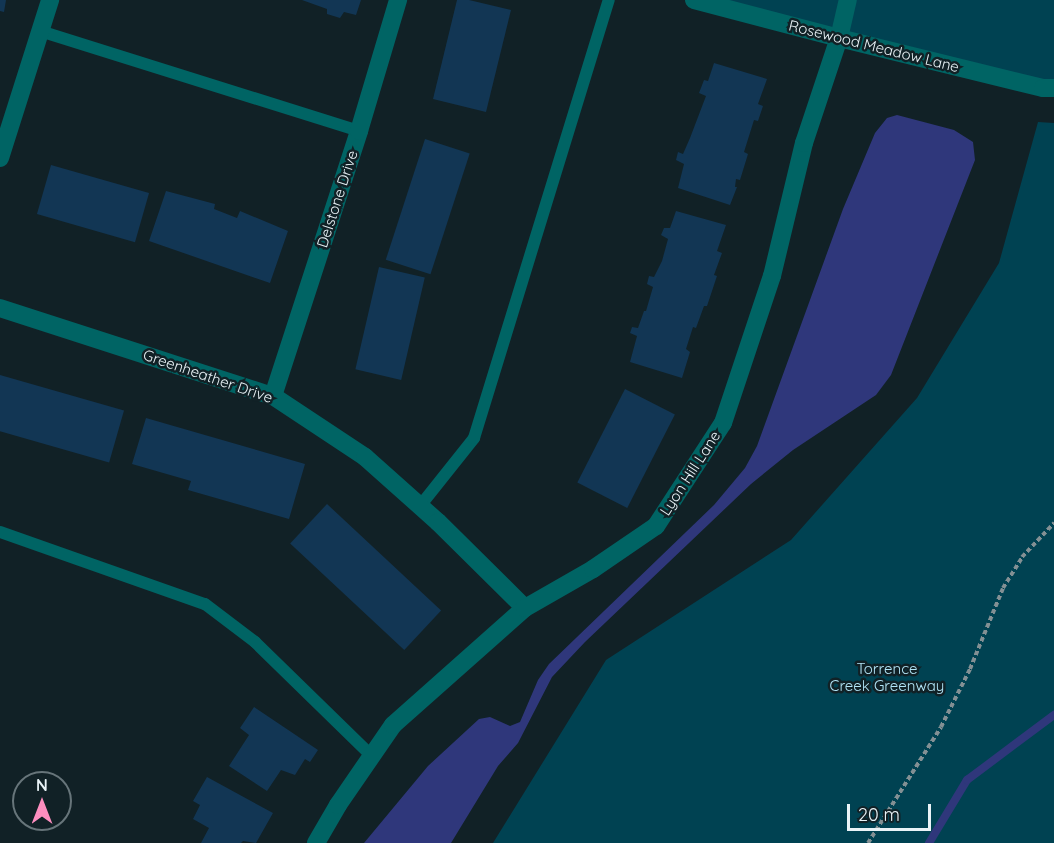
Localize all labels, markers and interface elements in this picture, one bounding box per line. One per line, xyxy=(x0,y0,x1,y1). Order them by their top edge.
street label: Rosewood Meadow Lane xyxy=(787,16,961,76)
street label: Delstone Drive xyxy=(313,148,361,250)
street label: Greenheather Drive xyxy=(141,345,275,407)
street label: Lyon Hill Lane xyxy=(656,427,724,519)
park label: Torrence Creek Greenway xyxy=(830,659,944,694)
north arrow xyxy=(12,771,72,831)
text: N xyxy=(36,775,48,795)
scale bar xyxy=(850,792,934,830)
text: 20 m xyxy=(858,803,900,826)

